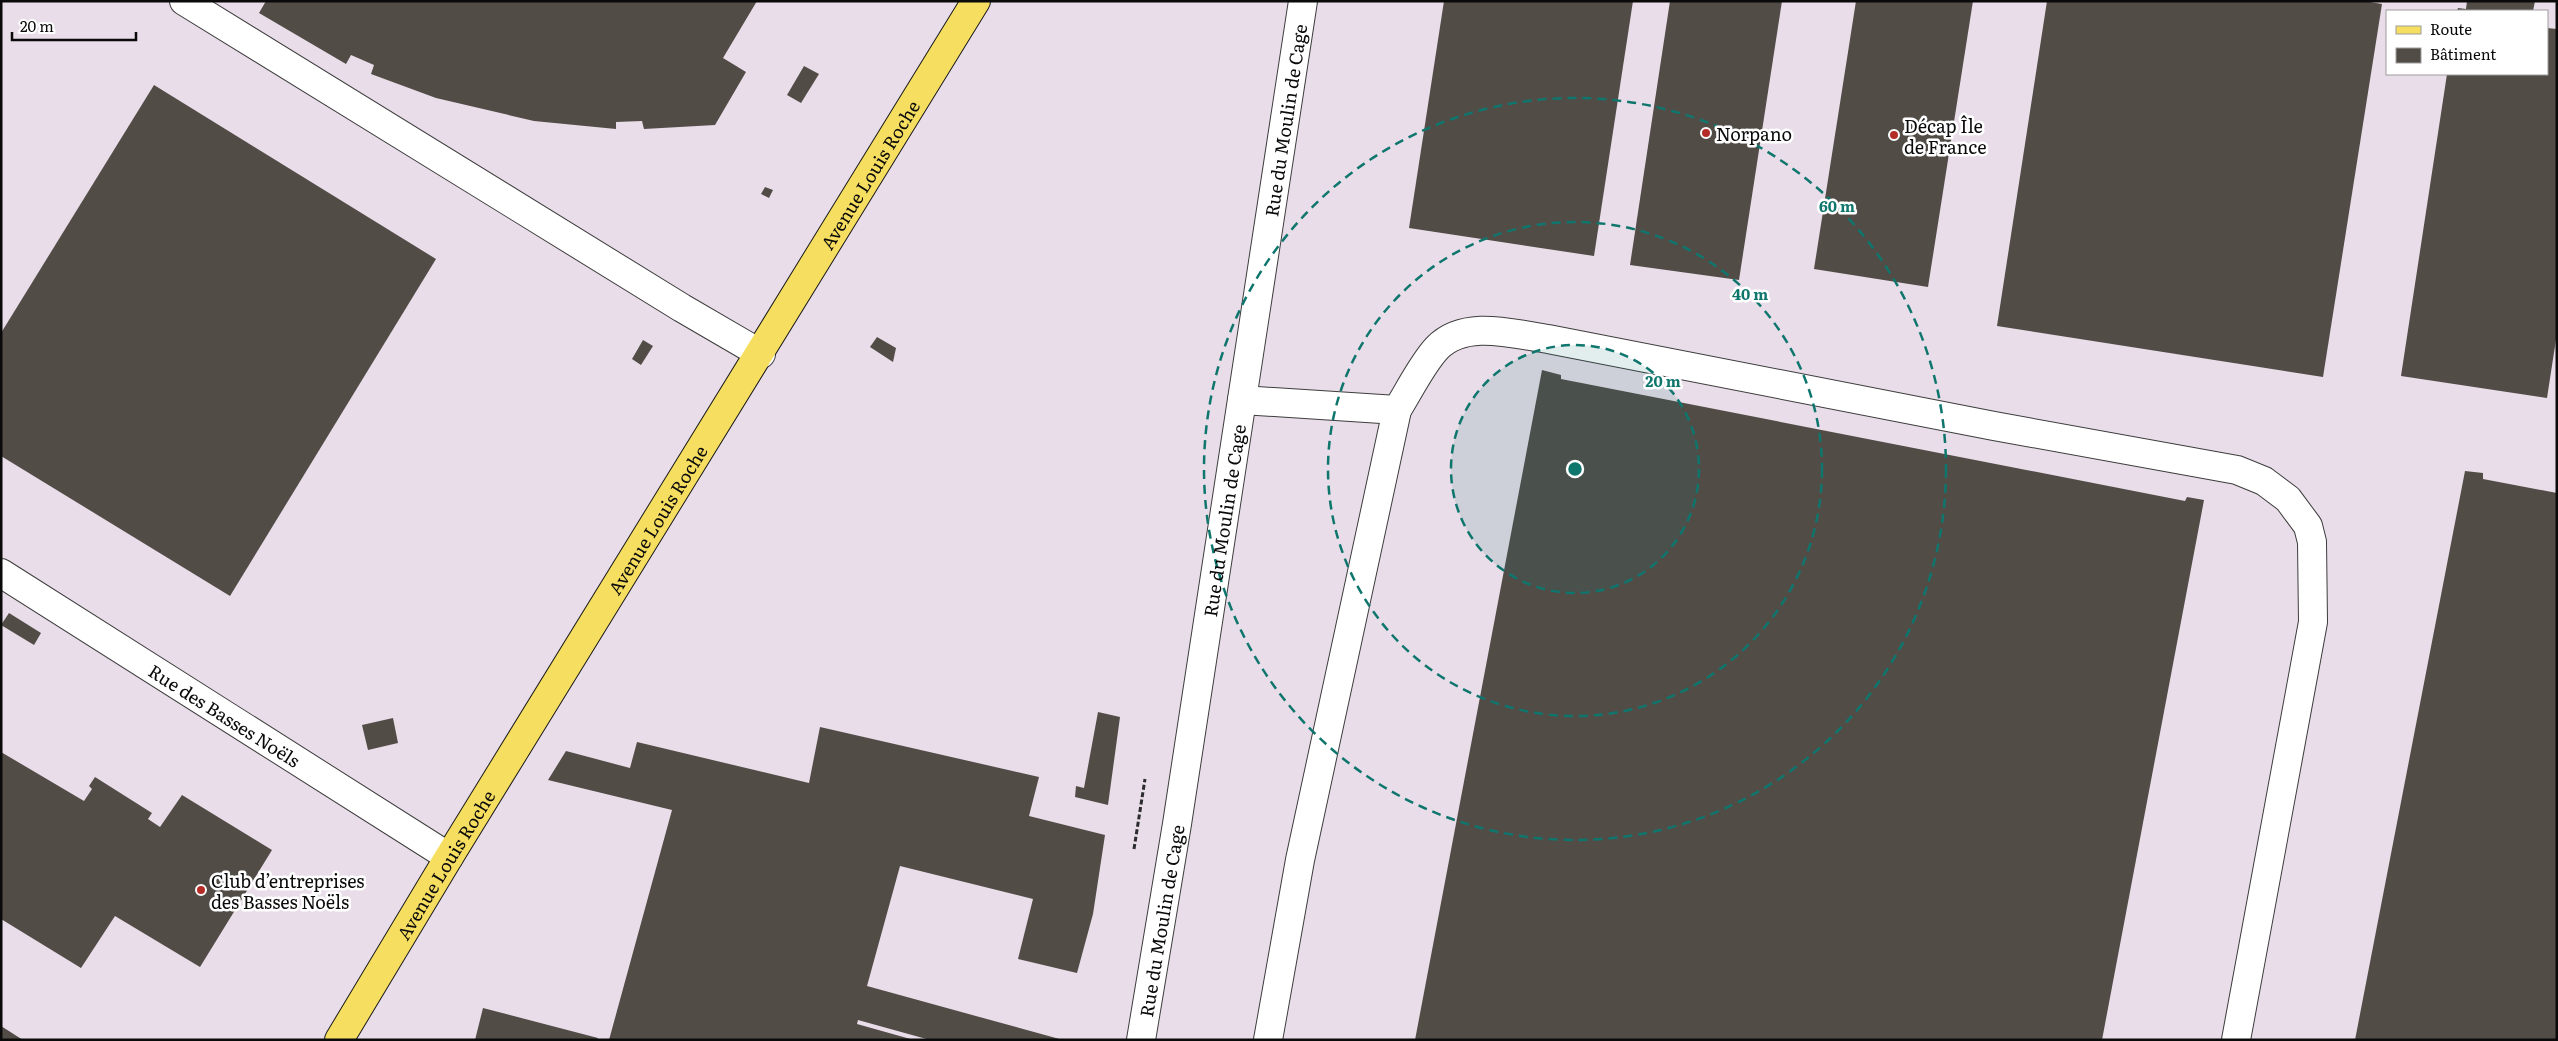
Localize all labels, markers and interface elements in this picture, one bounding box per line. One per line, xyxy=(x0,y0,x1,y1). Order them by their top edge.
scale bar xyxy=(12,10,136,42)
legend xyxy=(2386,10,2548,75)
text: 20 m xyxy=(20,14,54,37)
text: Route xyxy=(2430,17,2472,40)
street label: Rue du Moulin de Cage xyxy=(1257,22,1313,218)
text: Bâtiment xyxy=(2430,42,2496,65)
street label: Avenue Louis Roche xyxy=(813,95,926,254)
place label: Décap Île de France xyxy=(1904,112,1987,160)
place label: Norpano xyxy=(1716,120,1792,147)
marker: Norpano xyxy=(1700,127,1712,139)
marker: Décap Île de France xyxy=(1888,129,1900,141)
text: 60 m xyxy=(1819,194,1855,217)
text: 40 m xyxy=(1732,282,1768,305)
text: 20 m xyxy=(1645,369,1681,392)
street label: Rue du Moulin de Cage xyxy=(1195,422,1252,619)
street label: Avenue Louis Roche xyxy=(601,439,713,599)
centre of rings xyxy=(1566,460,1584,478)
street label: Rue des Basses Noëls xyxy=(144,657,306,773)
street label: Avenue Louis Roche xyxy=(389,784,501,945)
street label: Rue du Moulin de Cage xyxy=(1132,823,1190,1019)
place label: Club d’entreprises des Basses Noëls xyxy=(211,867,364,915)
marker: Club d’entreprises des Basses Noëls xyxy=(195,884,207,896)

